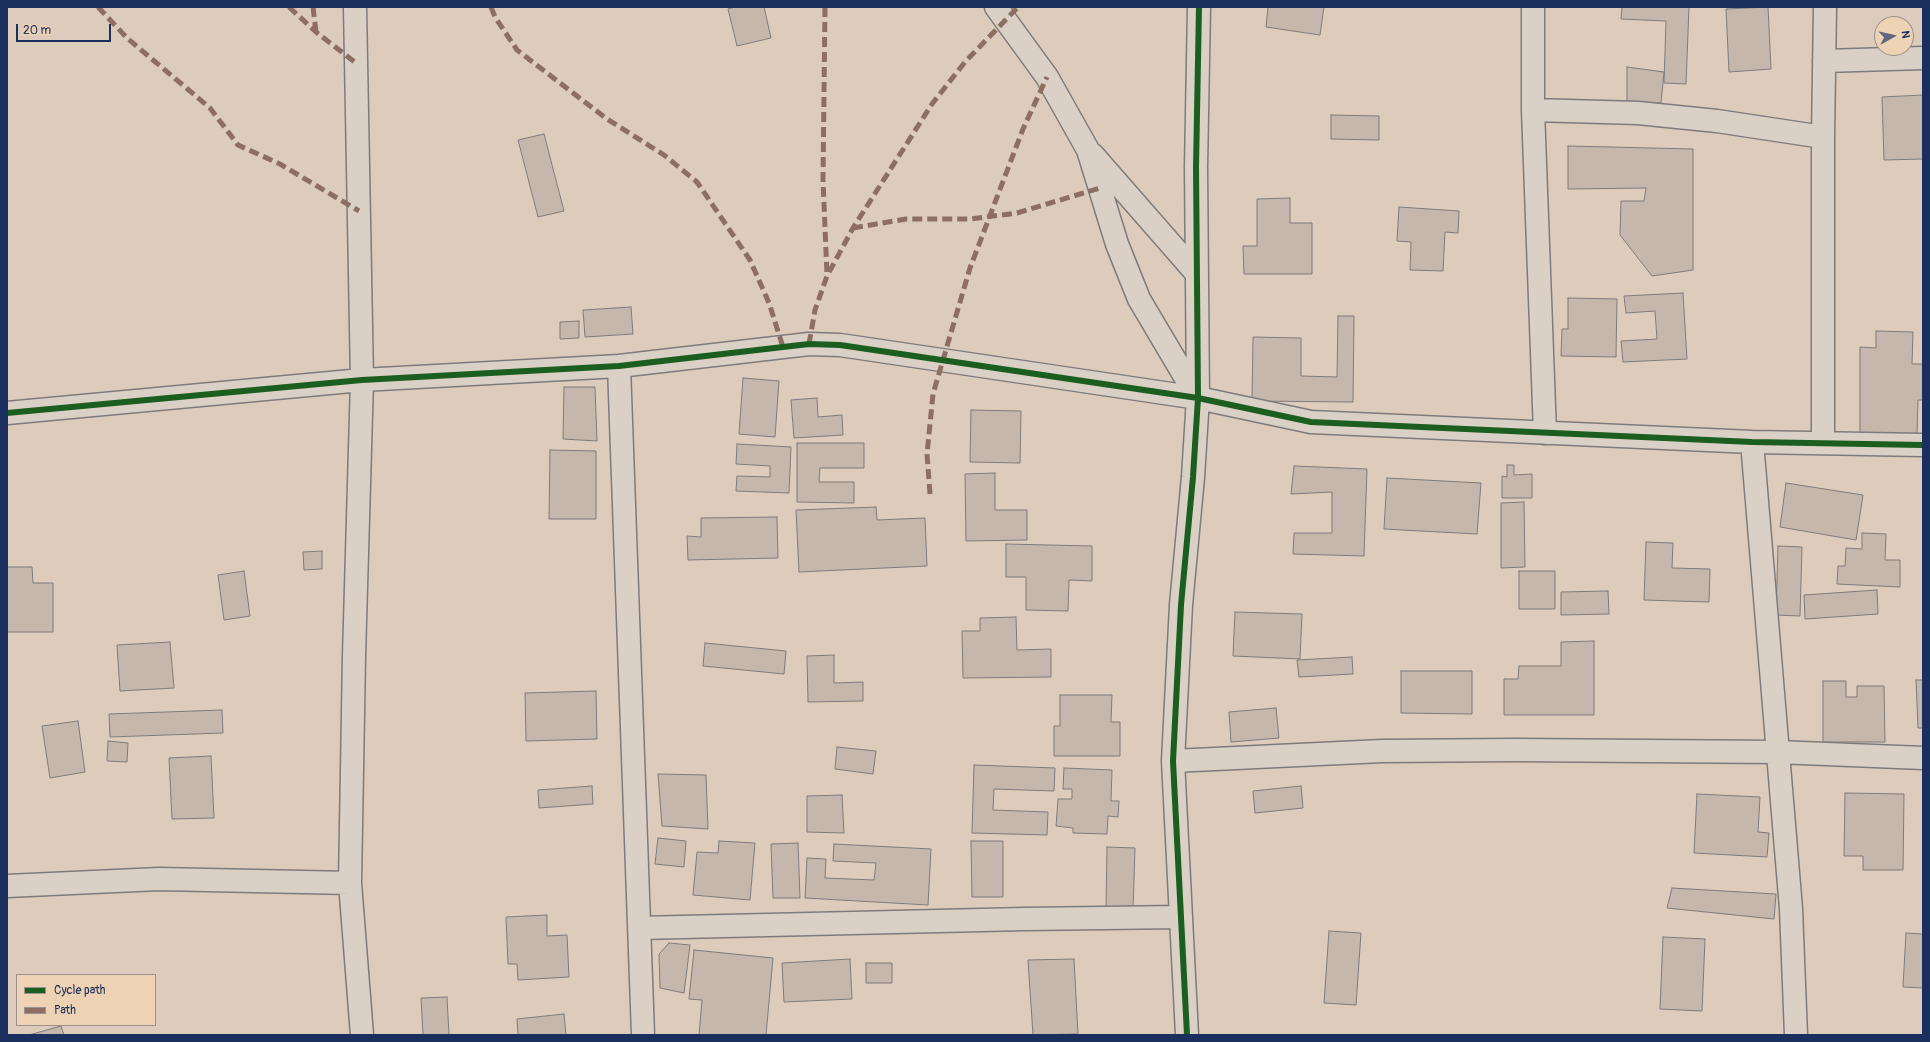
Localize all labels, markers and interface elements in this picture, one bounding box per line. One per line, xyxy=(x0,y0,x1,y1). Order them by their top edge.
scale bar xyxy=(18,16,113,42)
north arrow xyxy=(1874,16,1914,56)
text: 20 m xyxy=(23,23,51,38)
text: N xyxy=(1898,30,1912,39)
legend xyxy=(16,974,156,1026)
text: Cycle path xyxy=(54,983,105,998)
text: Path xyxy=(54,1003,76,1018)

